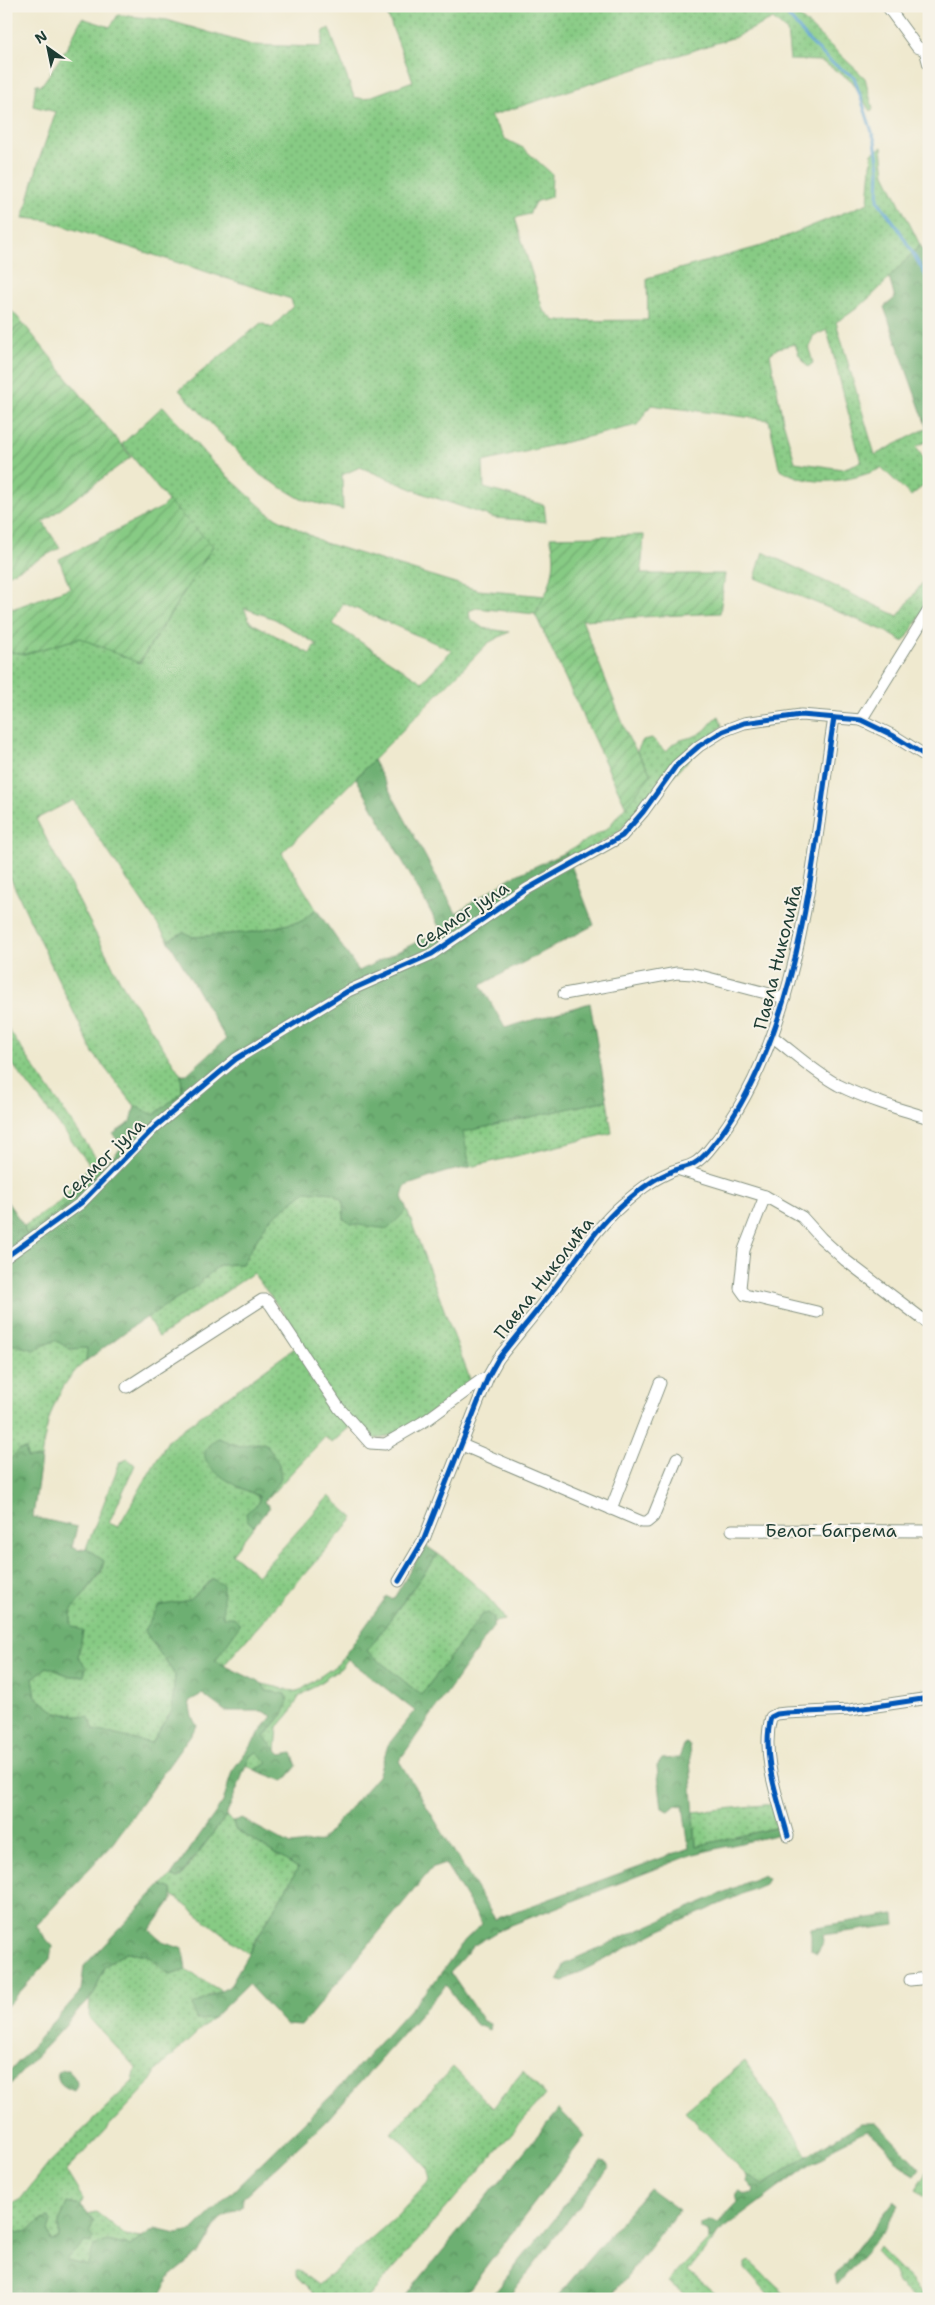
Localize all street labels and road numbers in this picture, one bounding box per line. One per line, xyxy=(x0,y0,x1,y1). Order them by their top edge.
street label: Седмог јула xyxy=(411,876,513,954)
street label: Павла Николића xyxy=(748,882,808,1032)
street label: Седмог јула xyxy=(56,1113,150,1205)
street label: Павла Николића xyxy=(489,1212,599,1344)
street label: Белог багрема xyxy=(765,1519,897,1543)

